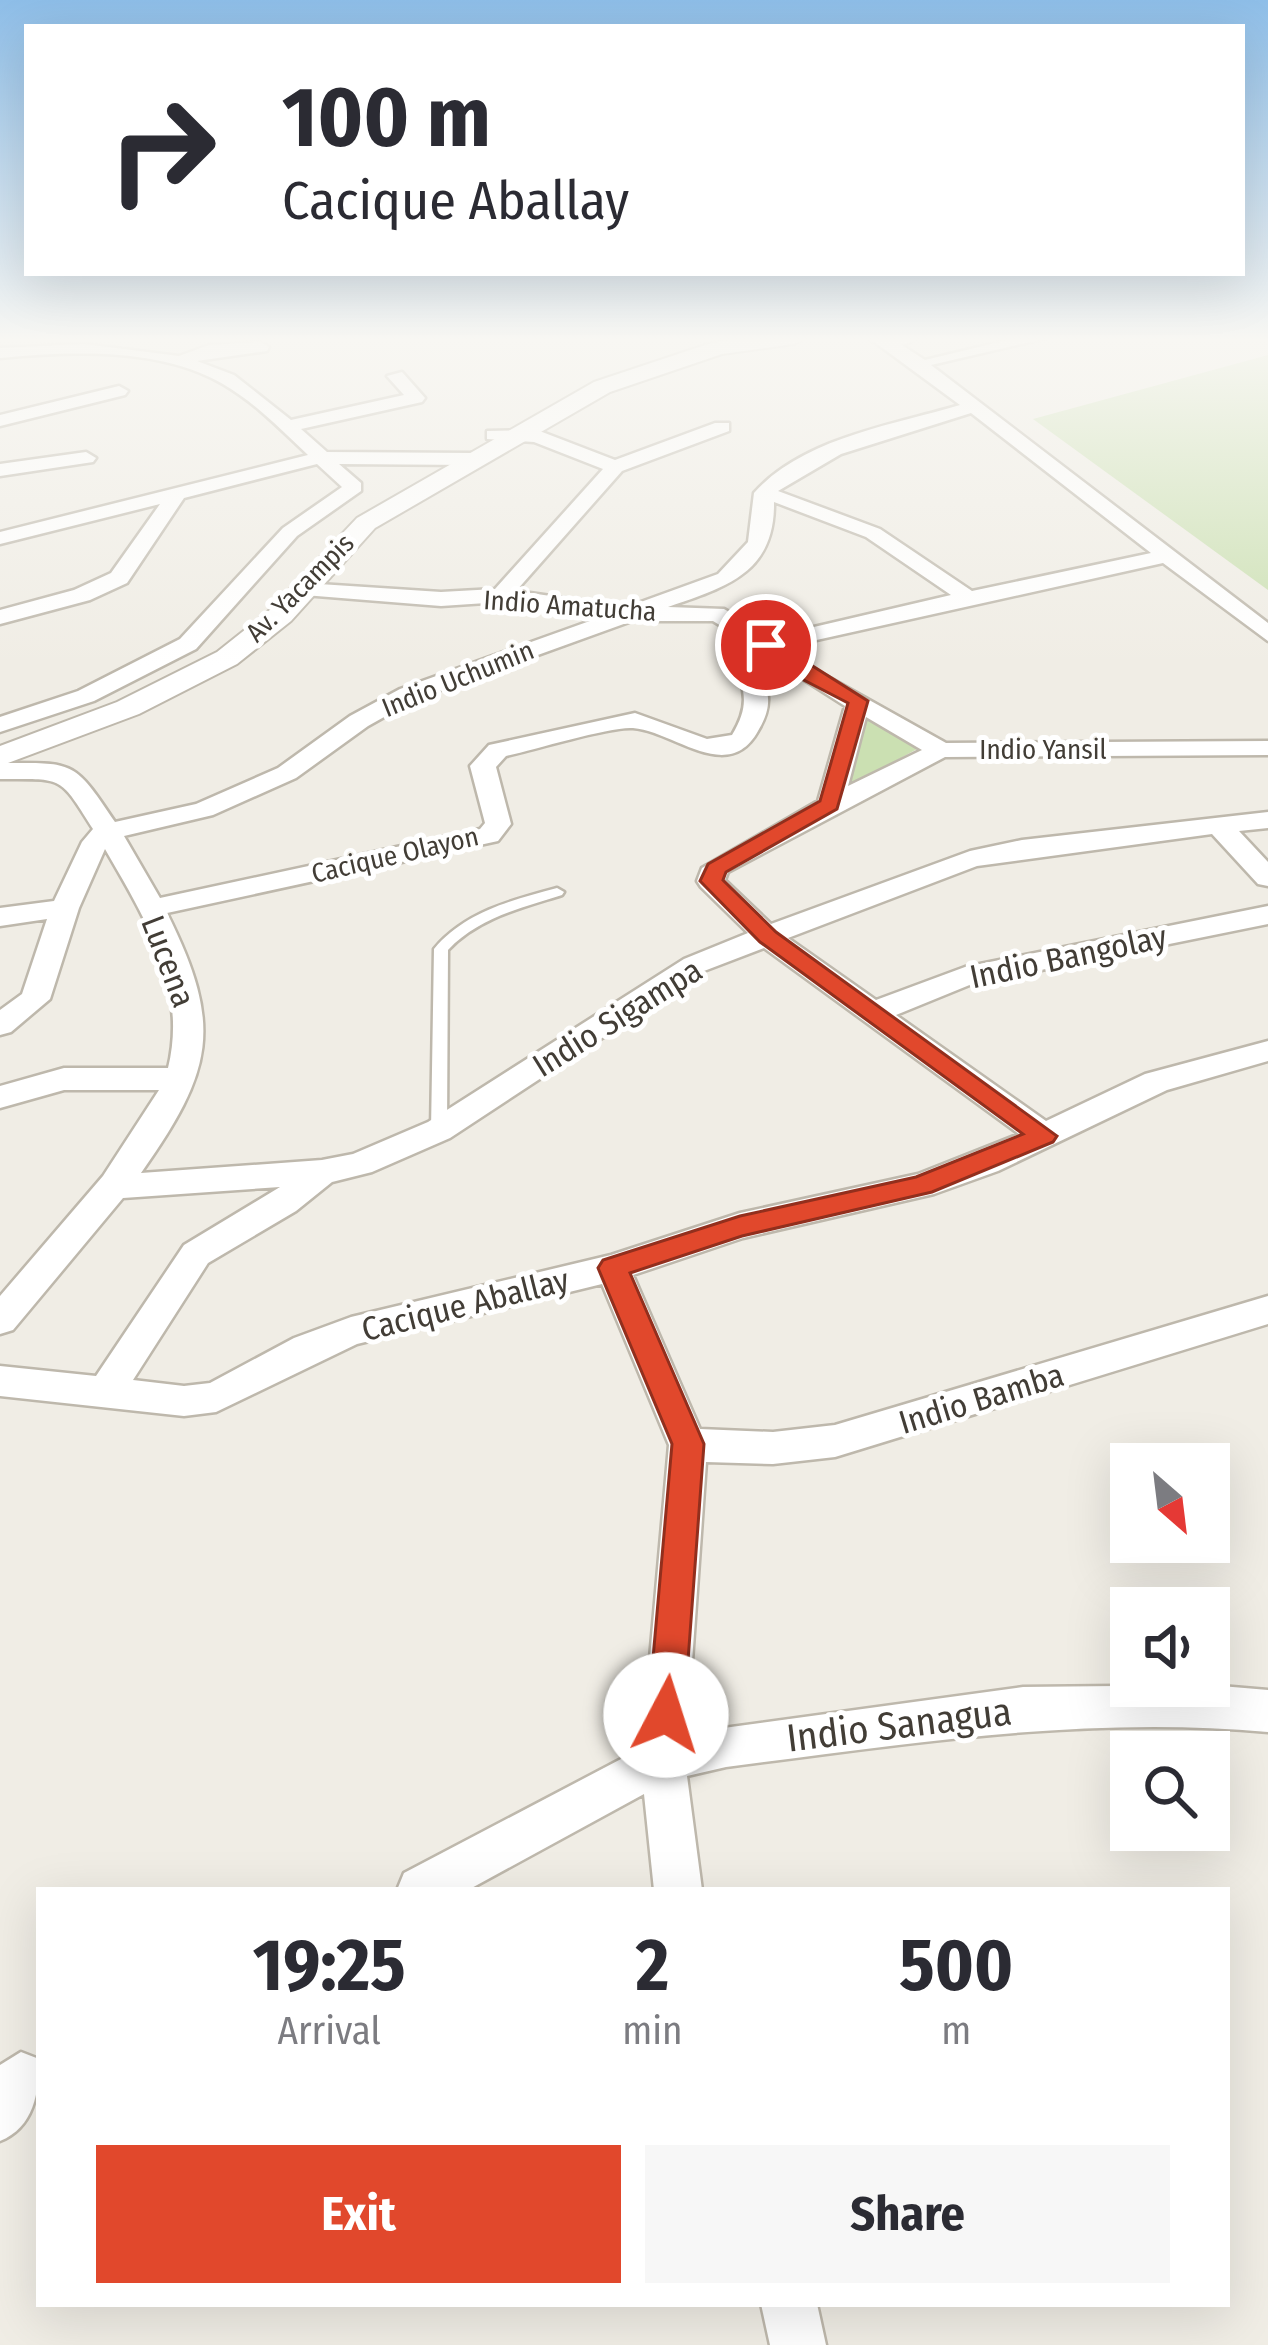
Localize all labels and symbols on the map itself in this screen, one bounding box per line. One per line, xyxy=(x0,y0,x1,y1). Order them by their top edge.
street label: Av. Yacampis xyxy=(239,527,361,649)
street label: Indio Amatucha xyxy=(482,584,658,628)
pin xyxy=(715,594,817,696)
street label: Indio Uchumin xyxy=(377,634,539,724)
street label: Indio Yansil xyxy=(979,734,1107,766)
street label: Cacique Olayon xyxy=(308,820,482,890)
street label: Lucena xyxy=(132,910,204,1013)
street label: Indio Bangolay xyxy=(966,917,1170,997)
street label: Indio Sigampa xyxy=(526,950,709,1086)
street label: Cacique Aballay xyxy=(357,1260,573,1350)
street label: Indio Bamba xyxy=(894,1355,1069,1443)
north arrow xyxy=(1110,1443,1230,1563)
position arrow xyxy=(603,1652,729,1778)
street label: Indio Sanagua xyxy=(784,1688,1014,1762)

